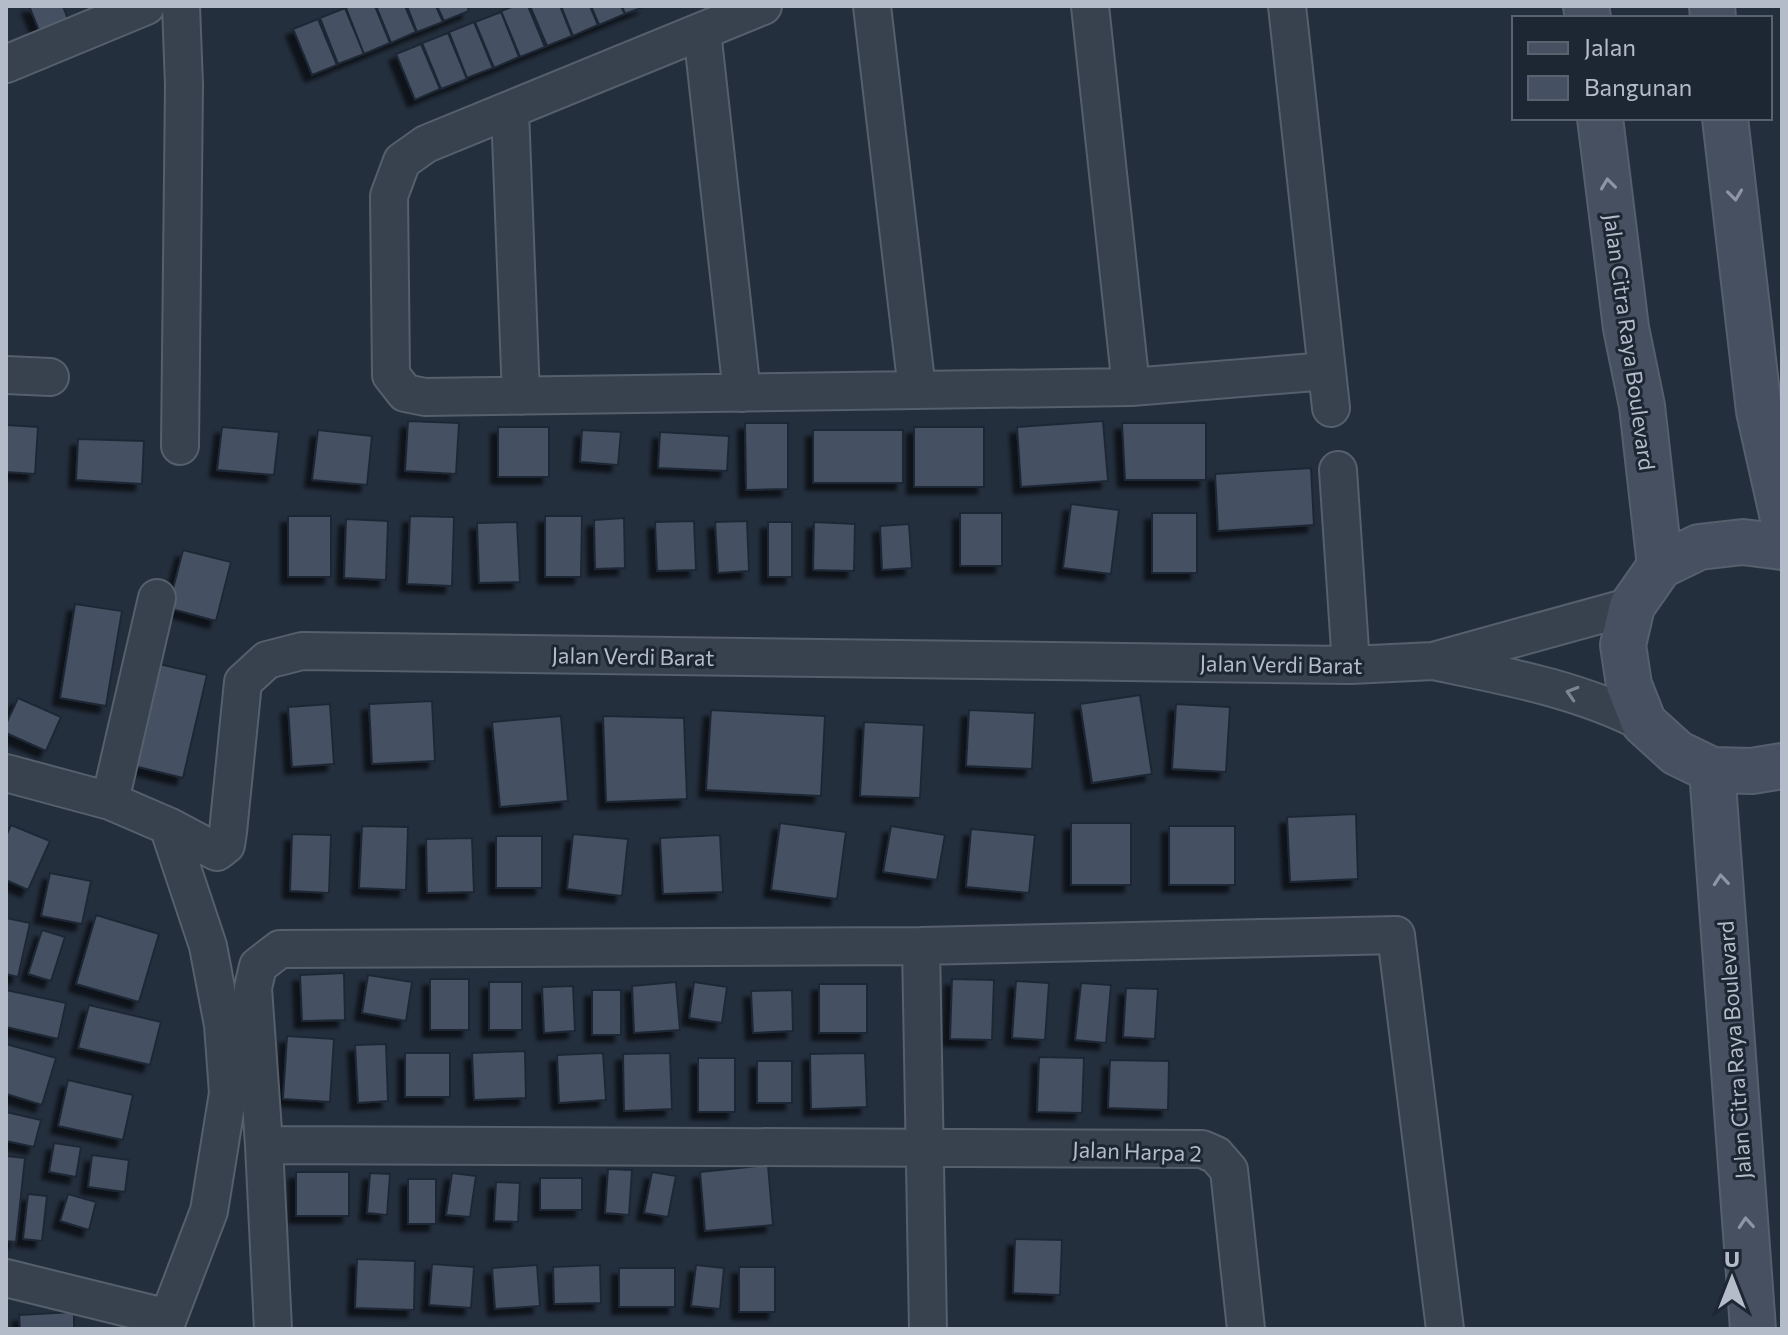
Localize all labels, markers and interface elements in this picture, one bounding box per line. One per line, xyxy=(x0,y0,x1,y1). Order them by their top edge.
legend xyxy=(1512,16,1772,120)
text: Jalan xyxy=(1584,32,1636,61)
text: Bangunan xyxy=(1584,72,1692,101)
one-way arrow xyxy=(1600,177,1617,191)
one-way arrow xyxy=(1726,189,1743,202)
street label: Jalan Citra Raya Boulevard xyxy=(1599,212,1661,472)
street label: Jalan Verdi Barat xyxy=(551,641,715,671)
street label: Jalan Verdi Barat xyxy=(1199,649,1363,679)
one-way arrow xyxy=(1566,687,1580,703)
one-way arrow xyxy=(1713,873,1730,886)
street label: Jalan Citra Raya Boulevard xyxy=(1712,920,1756,1180)
street label: Jalan Harpa 2 xyxy=(1072,1135,1202,1167)
one-way arrow xyxy=(1738,1216,1755,1229)
north arrow xyxy=(1692,1239,1772,1319)
text: U xyxy=(1724,1245,1740,1272)

